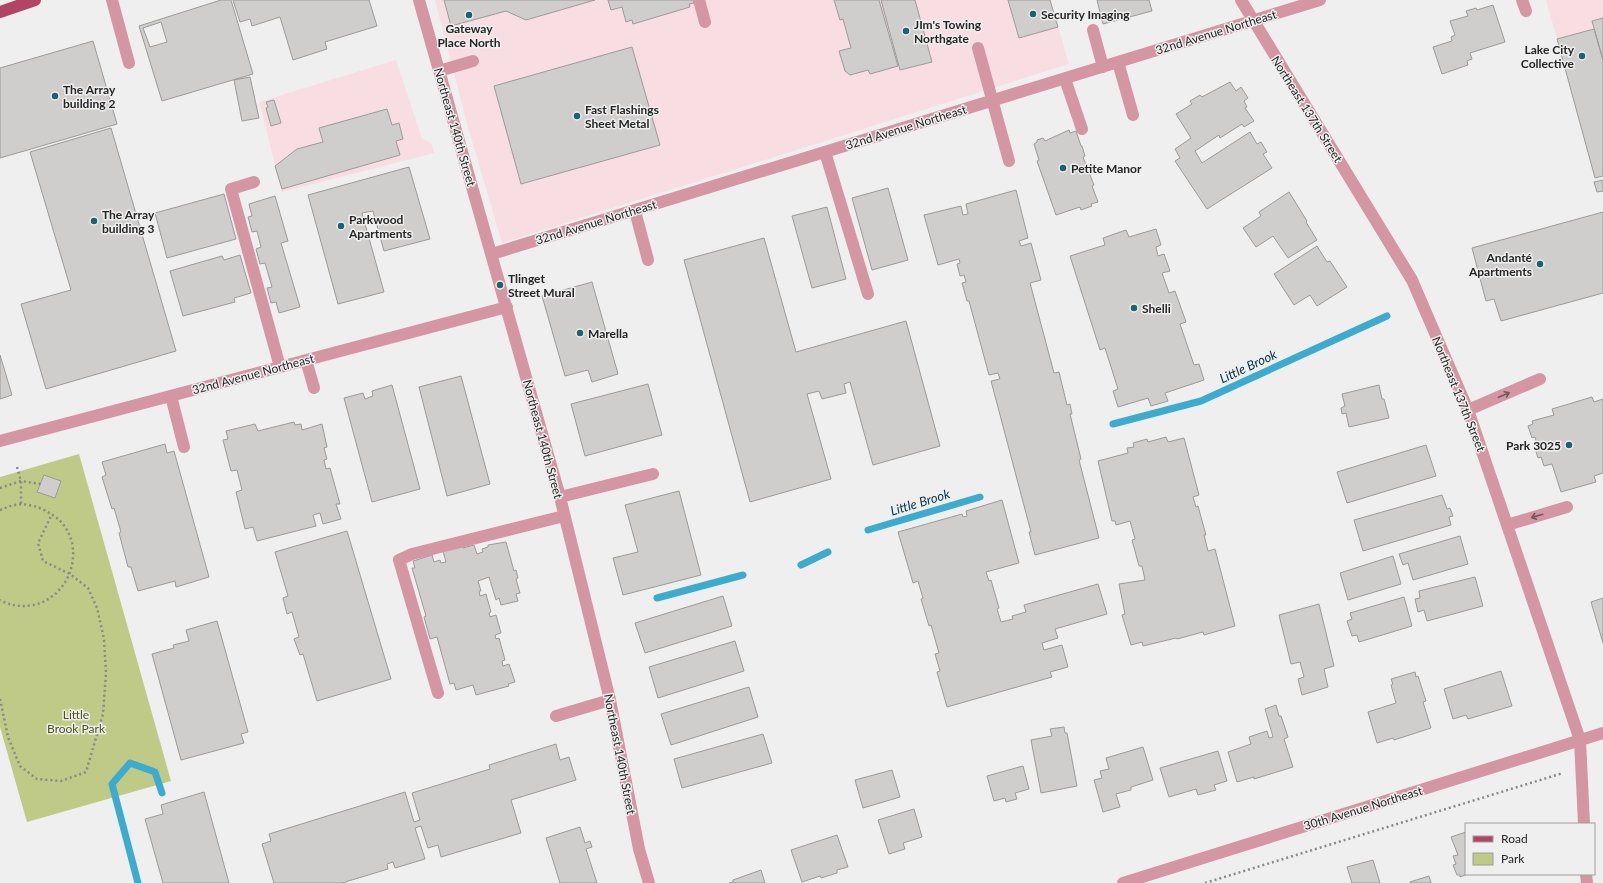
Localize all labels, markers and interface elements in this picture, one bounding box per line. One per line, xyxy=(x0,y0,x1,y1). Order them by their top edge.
street label: 32nd Avenue Northeast xyxy=(1154,6,1279,58)
place label: Security Imaging xyxy=(1041,7,1130,22)
marker: Security Imaging xyxy=(1028,9,1038,19)
marker: Gateway Place North xyxy=(464,10,474,20)
place label: JIm's Towing Northgate xyxy=(914,17,982,46)
place label: Gateway Place North xyxy=(437,21,501,50)
marker: JIm's Towing Northgate xyxy=(901,26,911,36)
place label: Lake City Collective xyxy=(1521,42,1575,71)
marker: Lake City Collective xyxy=(1577,51,1587,61)
street label: Northeast 137th Street xyxy=(1268,53,1346,166)
street label: Northeast 140th Street xyxy=(431,66,479,189)
place label: The Array building 2 xyxy=(63,82,116,111)
marker: The Array building 2 xyxy=(50,91,60,101)
street label: 32nd Avenue Northeast xyxy=(844,101,969,153)
place label: Fast Flashings Sheet Metal xyxy=(585,102,659,131)
marker: Fast Flashings Sheet Metal xyxy=(572,111,582,121)
place label: Petite Manor xyxy=(1071,161,1142,176)
marker: Petite Manor xyxy=(1058,163,1068,173)
street label: 32nd Avenue Northeast xyxy=(534,196,659,248)
place label: The Array building 3 xyxy=(102,207,155,236)
place label: Parkwood Apartments xyxy=(348,212,412,241)
marker: The Array building 3 xyxy=(89,216,99,226)
marker: Parkwood Apartments xyxy=(336,221,346,231)
place label: Andanté Apartments xyxy=(1468,250,1533,279)
marker: Andanté Apartments xyxy=(1535,259,1545,269)
place label: Tlinget Street Mural xyxy=(508,271,575,300)
marker: Tlinget Street Mural xyxy=(495,280,505,290)
place label: Shelli xyxy=(1142,301,1171,316)
marker: Shelli xyxy=(1129,303,1139,313)
place label: Marella xyxy=(588,326,628,341)
marker: Marella xyxy=(575,328,585,338)
street label: Northeast 137th Street xyxy=(1429,334,1489,454)
water label: Little Brook xyxy=(1217,345,1280,386)
street label: 32nd Avenue Northeast xyxy=(190,350,316,398)
street label: Northeast 140th Street xyxy=(520,378,566,501)
one-way arrow xyxy=(1497,390,1509,398)
place label: Park 3025 xyxy=(1506,438,1561,453)
marker: Park 3025 xyxy=(1564,440,1574,450)
water label: Little Brook xyxy=(888,485,952,519)
one-way arrow xyxy=(1531,513,1544,520)
street label: Northeast 140th Street xyxy=(601,692,639,816)
park label: Little Brook Park xyxy=(47,707,106,736)
street label: 30th Avenue Northeast xyxy=(1302,783,1425,833)
legend xyxy=(1465,823,1595,875)
text: Road xyxy=(1501,831,1528,846)
text: Park xyxy=(1501,851,1525,866)

